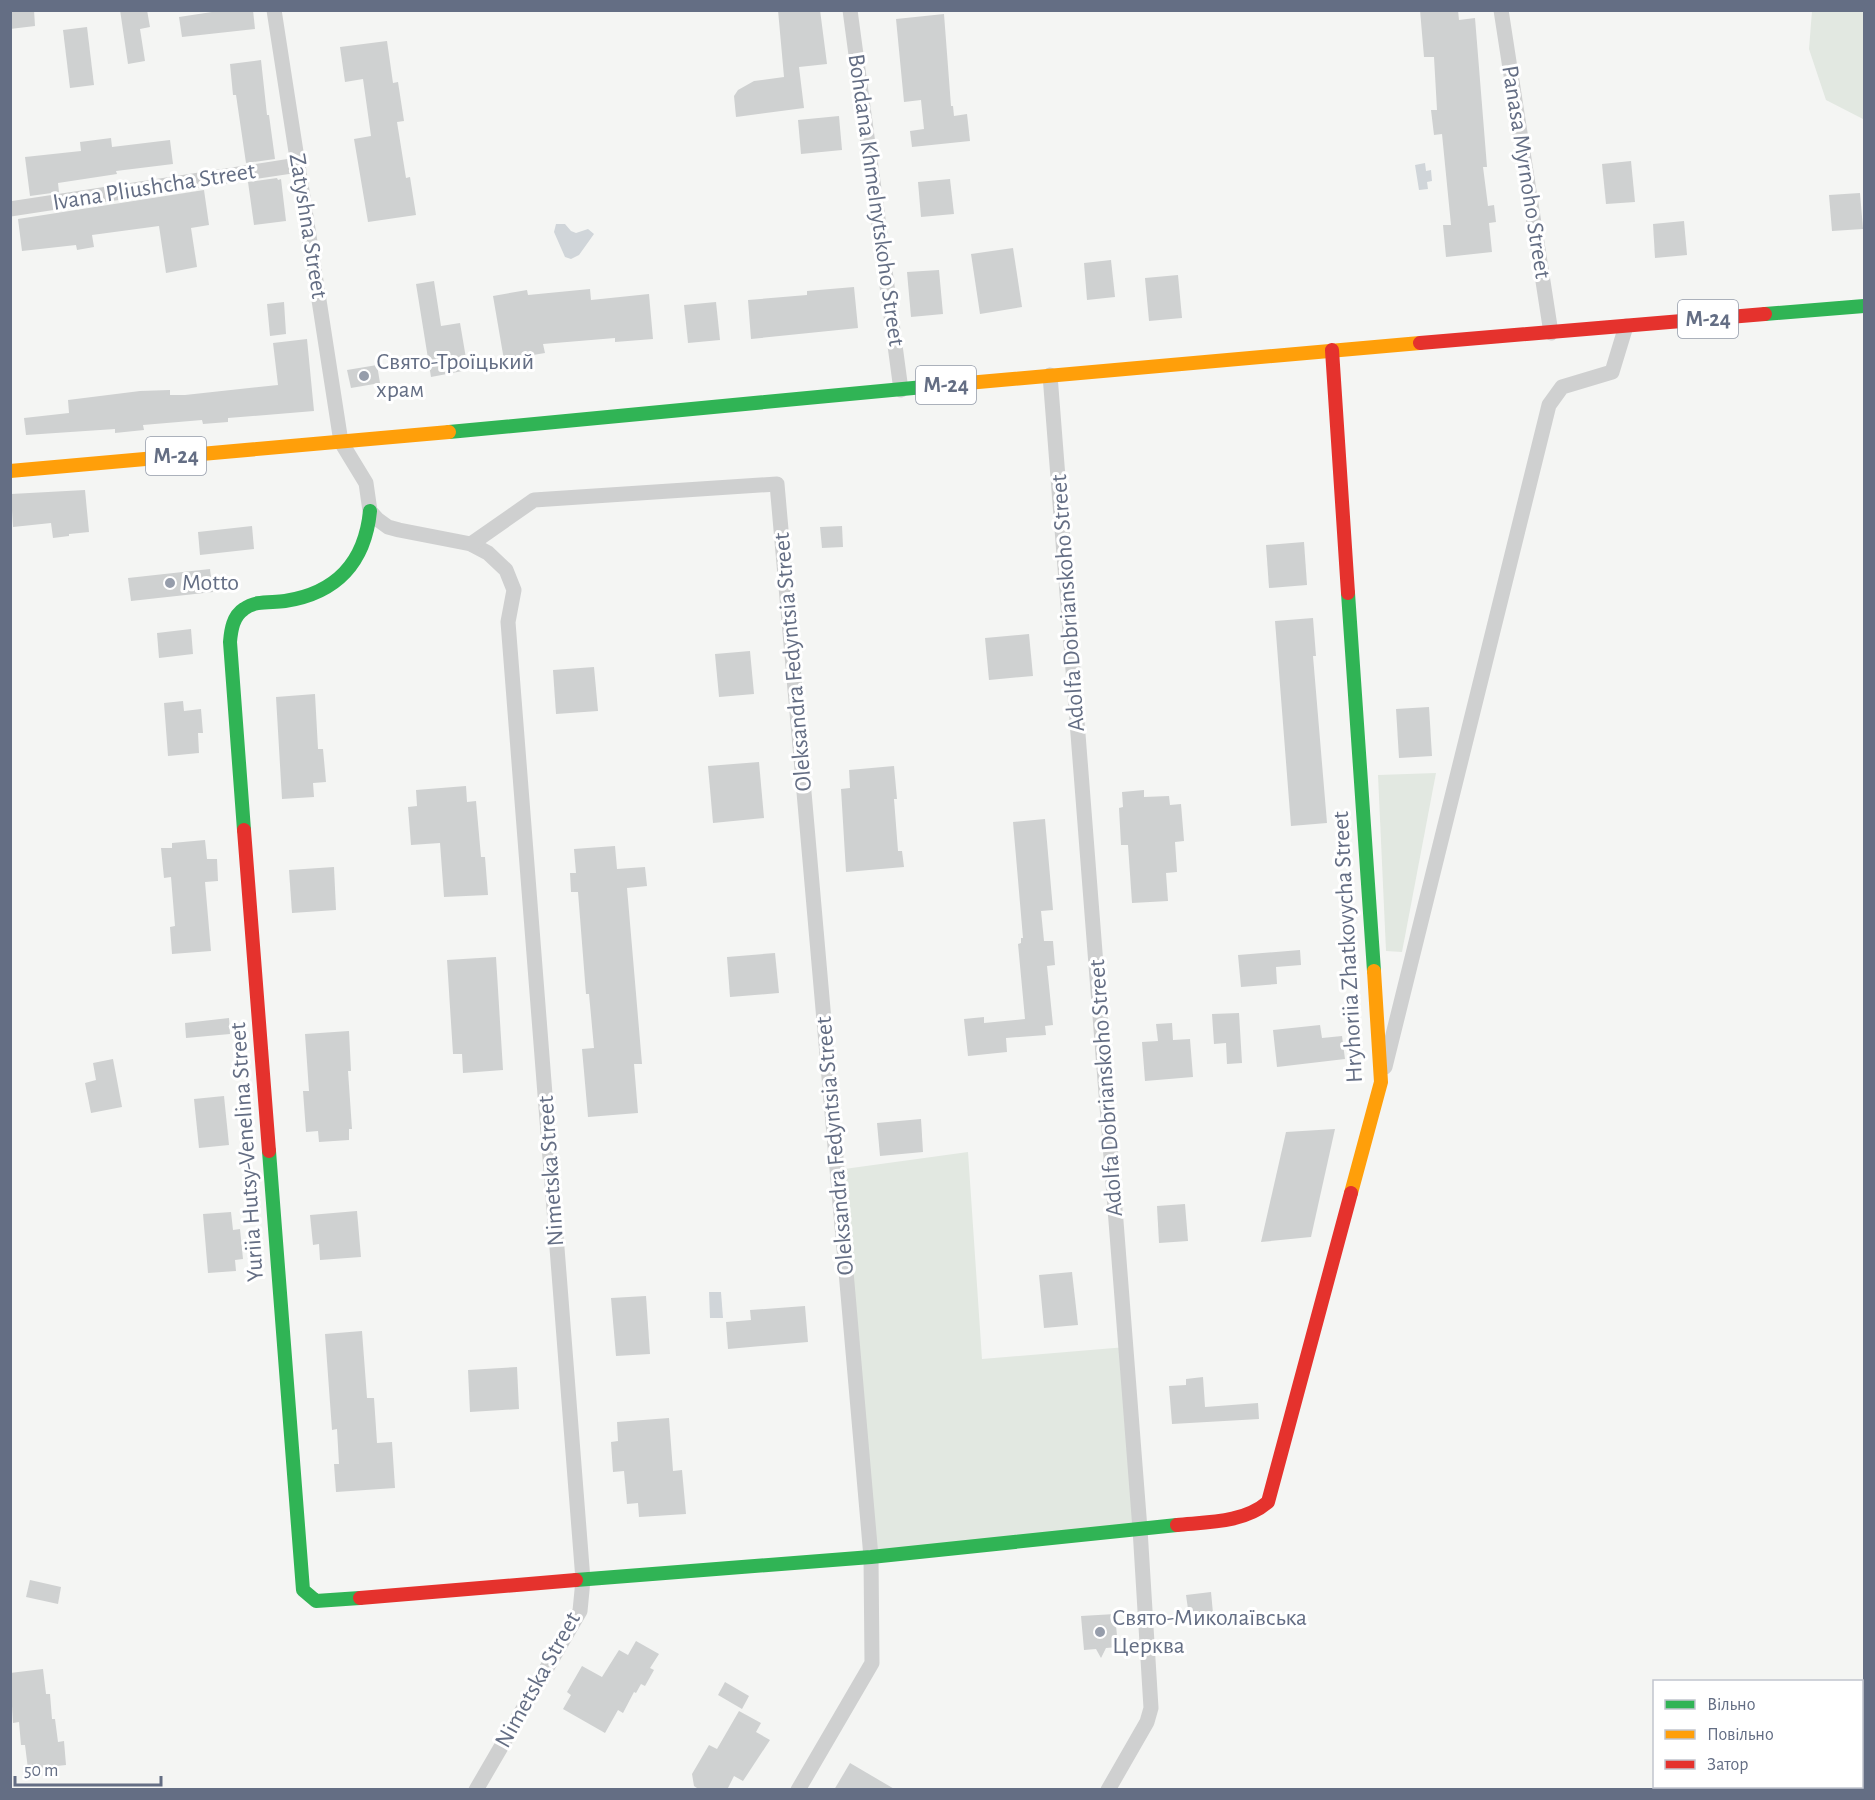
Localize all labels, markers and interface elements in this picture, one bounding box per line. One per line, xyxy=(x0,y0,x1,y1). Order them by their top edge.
street label: Bohdana Khmelnytskoho Street xyxy=(844,52,908,348)
street label: Panasa Myrnoho Street xyxy=(1497,64,1555,281)
street label: Zatyshna Street xyxy=(285,152,331,301)
street label: Ivana Pliushcha Street xyxy=(51,159,257,215)
road number: М-24 xyxy=(1678,300,1738,338)
place label: Свято-Троїцький храм xyxy=(376,350,534,402)
road number: М-24 xyxy=(916,366,976,404)
marker: Свято-Троїцький храм xyxy=(357,369,371,383)
road number: М-24 xyxy=(146,437,206,475)
street label: Adolfa Dobrianskoho Street xyxy=(1047,473,1089,732)
street label: Oleksandra Fedyntsia Street xyxy=(770,531,816,792)
place label: Motto xyxy=(182,571,239,595)
marker: Motto xyxy=(163,576,177,590)
street label: Hryhoriia Zhatkovycha Street xyxy=(1329,810,1367,1084)
street label: Adolfa Dobrianskoho Street xyxy=(1085,958,1127,1217)
street label: Oleksandra Fedyntsia Street xyxy=(812,1015,858,1276)
street label: Yuriia Hutsy-Venelina Street xyxy=(226,1021,268,1283)
street label: Nimetska Street xyxy=(534,1095,568,1247)
place label: Свято-Миколаївська Церква xyxy=(1112,1606,1307,1658)
street label: Nimetska Street xyxy=(491,1608,585,1752)
marker: Свято-Миколаївська Церква xyxy=(1093,1625,1107,1639)
legend xyxy=(1653,1680,1863,1788)
text: Вільно xyxy=(1707,1696,1755,1714)
text: Повільно xyxy=(1707,1726,1774,1744)
scale bar xyxy=(15,1749,160,1787)
text: Затор xyxy=(1707,1756,1748,1774)
text: 50 m xyxy=(24,1762,58,1780)

